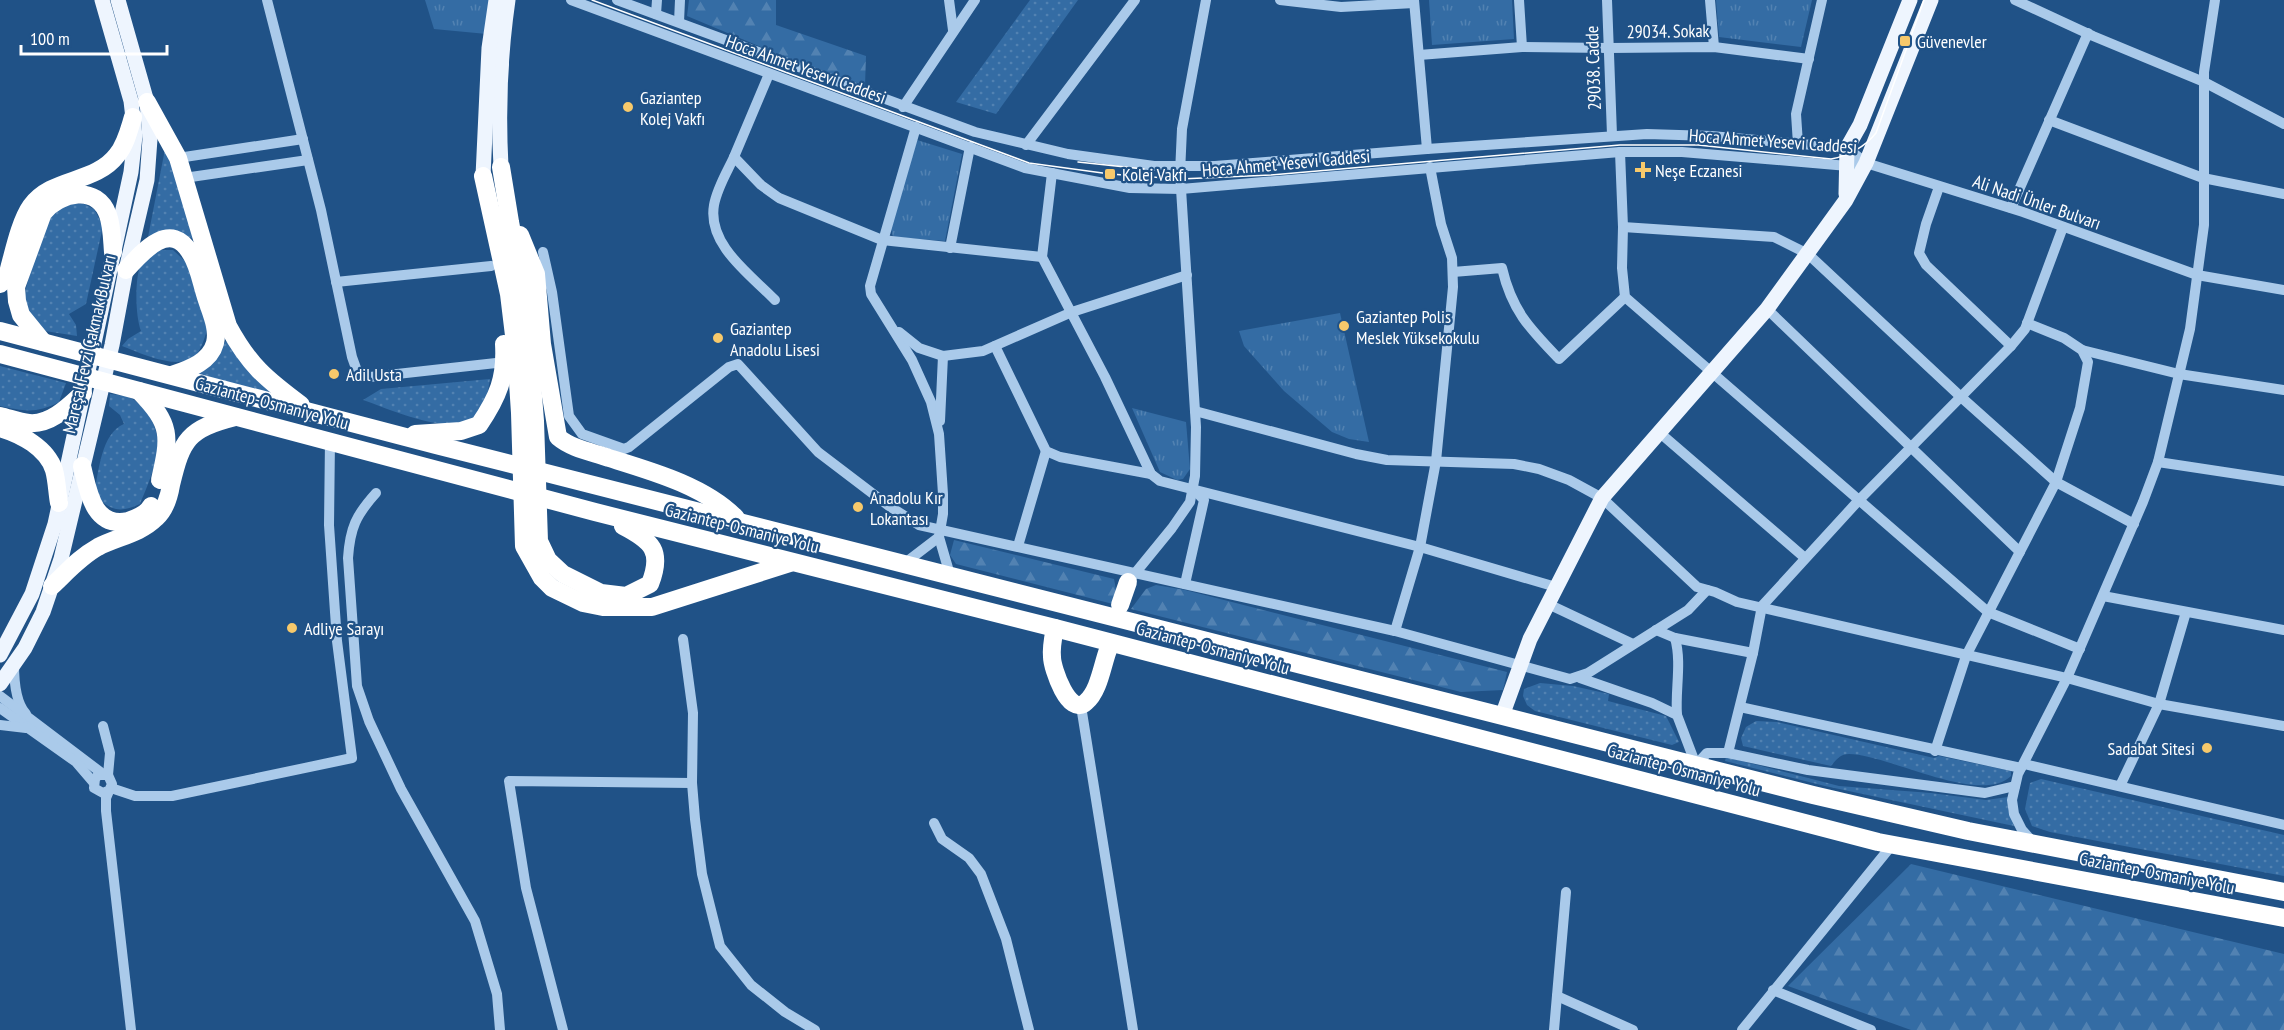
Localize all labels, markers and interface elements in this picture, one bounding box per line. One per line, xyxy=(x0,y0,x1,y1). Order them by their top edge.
scale bar xyxy=(21,18,166,56)
street label: 29034. Sokak xyxy=(1626,19,1710,43)
street label: 29038. Cadde xyxy=(1580,25,1606,111)
text: 100 m xyxy=(30,27,70,50)
street label: Hoca Ahmet Yesevi Caddesi xyxy=(723,29,889,109)
place label: Güvenevler xyxy=(1917,30,1987,53)
marker: Güvenevler xyxy=(1898,34,1912,48)
place label: Gaziantep Kolej Vakfı xyxy=(640,86,705,130)
marker: Gaziantep Kolej Vakfı xyxy=(621,100,635,114)
street label: Hoca Ahmet Yesevi Caddesi xyxy=(1688,124,1858,158)
street label: Hoca Ahmet Yesevi Caddesi xyxy=(1201,144,1371,182)
place label: Neşe Eczanesi xyxy=(1655,159,1742,182)
place label: Kolej Vakfı xyxy=(1122,163,1187,186)
marker: Neşe Eczanesi xyxy=(1636,163,1650,177)
marker: Kolej Vakfı xyxy=(1103,167,1117,181)
street label: Ali Nadi Ünler Bulvarı xyxy=(1970,169,2104,235)
street label: Mareşal Fevzi Çakmak Bulvarı xyxy=(57,252,121,436)
place label: Gaziantep Polis Meslek Yüksekokulu xyxy=(1356,305,1480,349)
place label: Gaziantep Anadolu Lisesi xyxy=(730,317,820,361)
marker: Gaziantep Polis Meslek Yüksekokulu xyxy=(1337,319,1351,333)
marker: Gaziantep Anadolu Lisesi xyxy=(711,331,725,345)
place label: Adil Usta xyxy=(346,363,402,386)
marker: Adil Usta xyxy=(327,367,341,381)
street label: Gaziantep-Osmaniye Yolu xyxy=(193,371,351,435)
place label: Anadolu Kır Lokantası xyxy=(870,486,943,530)
street label: Gaziantep-Osmaniye Yolu xyxy=(663,498,821,558)
marker: Anadolu Kır Lokantası xyxy=(851,500,865,514)
street label: Gaziantep-Osmaniye Yolu xyxy=(1134,616,1292,680)
place label: Adliye Sarayı xyxy=(304,617,384,640)
marker: Adliye Sarayı xyxy=(285,621,299,635)
place label: Sadabat Sitesi xyxy=(2107,737,2195,760)
street label: Gaziantep-Osmaniye Yolu xyxy=(1605,738,1763,802)
marker: Sadabat Sitesi xyxy=(2200,741,2214,755)
street label: Gaziantep-Osmaniye Yolu xyxy=(2077,847,2237,899)

